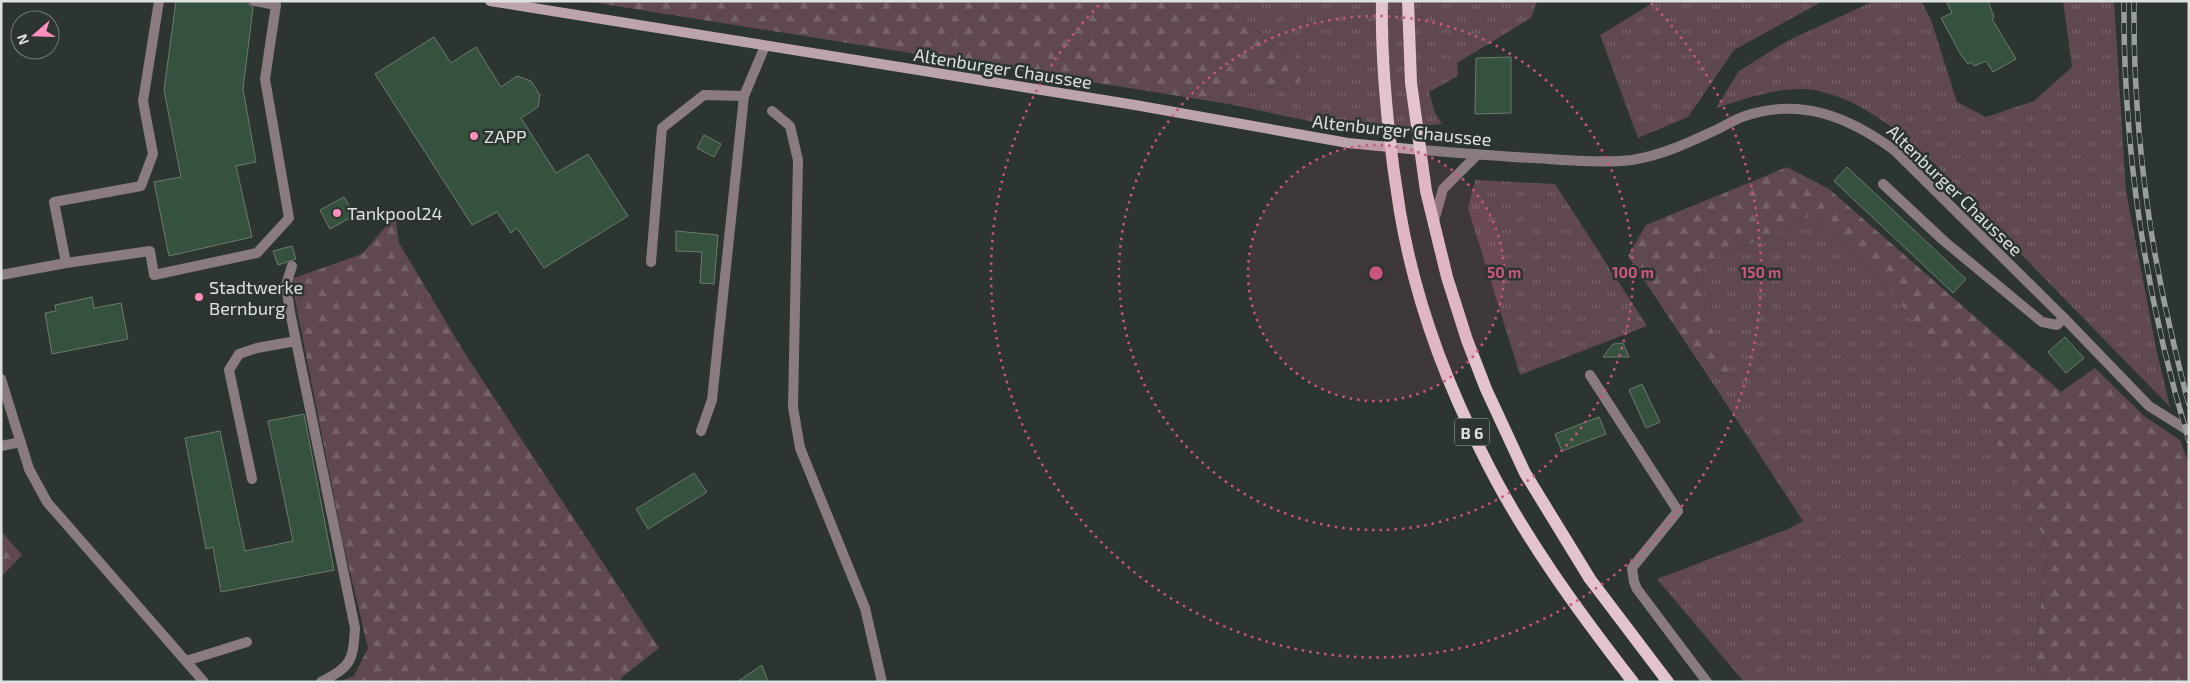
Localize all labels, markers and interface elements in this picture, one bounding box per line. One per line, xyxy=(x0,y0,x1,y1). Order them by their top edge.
north arrow xyxy=(10,10,60,60)
text: N xyxy=(13,32,32,47)
street label: Altenburger Chaussee xyxy=(912,43,1094,93)
street label: Altenburger Chaussee xyxy=(1311,110,1493,150)
street label: Altenburger Chaussee xyxy=(1883,120,2027,260)
place label: ZAPP xyxy=(484,125,527,147)
marker: ZAPP xyxy=(468,130,480,142)
place label: Tankpool24 xyxy=(347,202,443,224)
marker: Tankpool24 xyxy=(331,207,343,219)
text: 50 m xyxy=(1487,263,1521,281)
text: 100 m xyxy=(1612,263,1654,281)
text: 150 m xyxy=(1741,263,1781,281)
centre of rings xyxy=(1367,264,1385,282)
place label: Stadtwerke Bernburg xyxy=(209,276,303,319)
marker: Stadtwerke Bernburg xyxy=(193,291,205,303)
road number: B 6 xyxy=(1454,418,1490,446)

